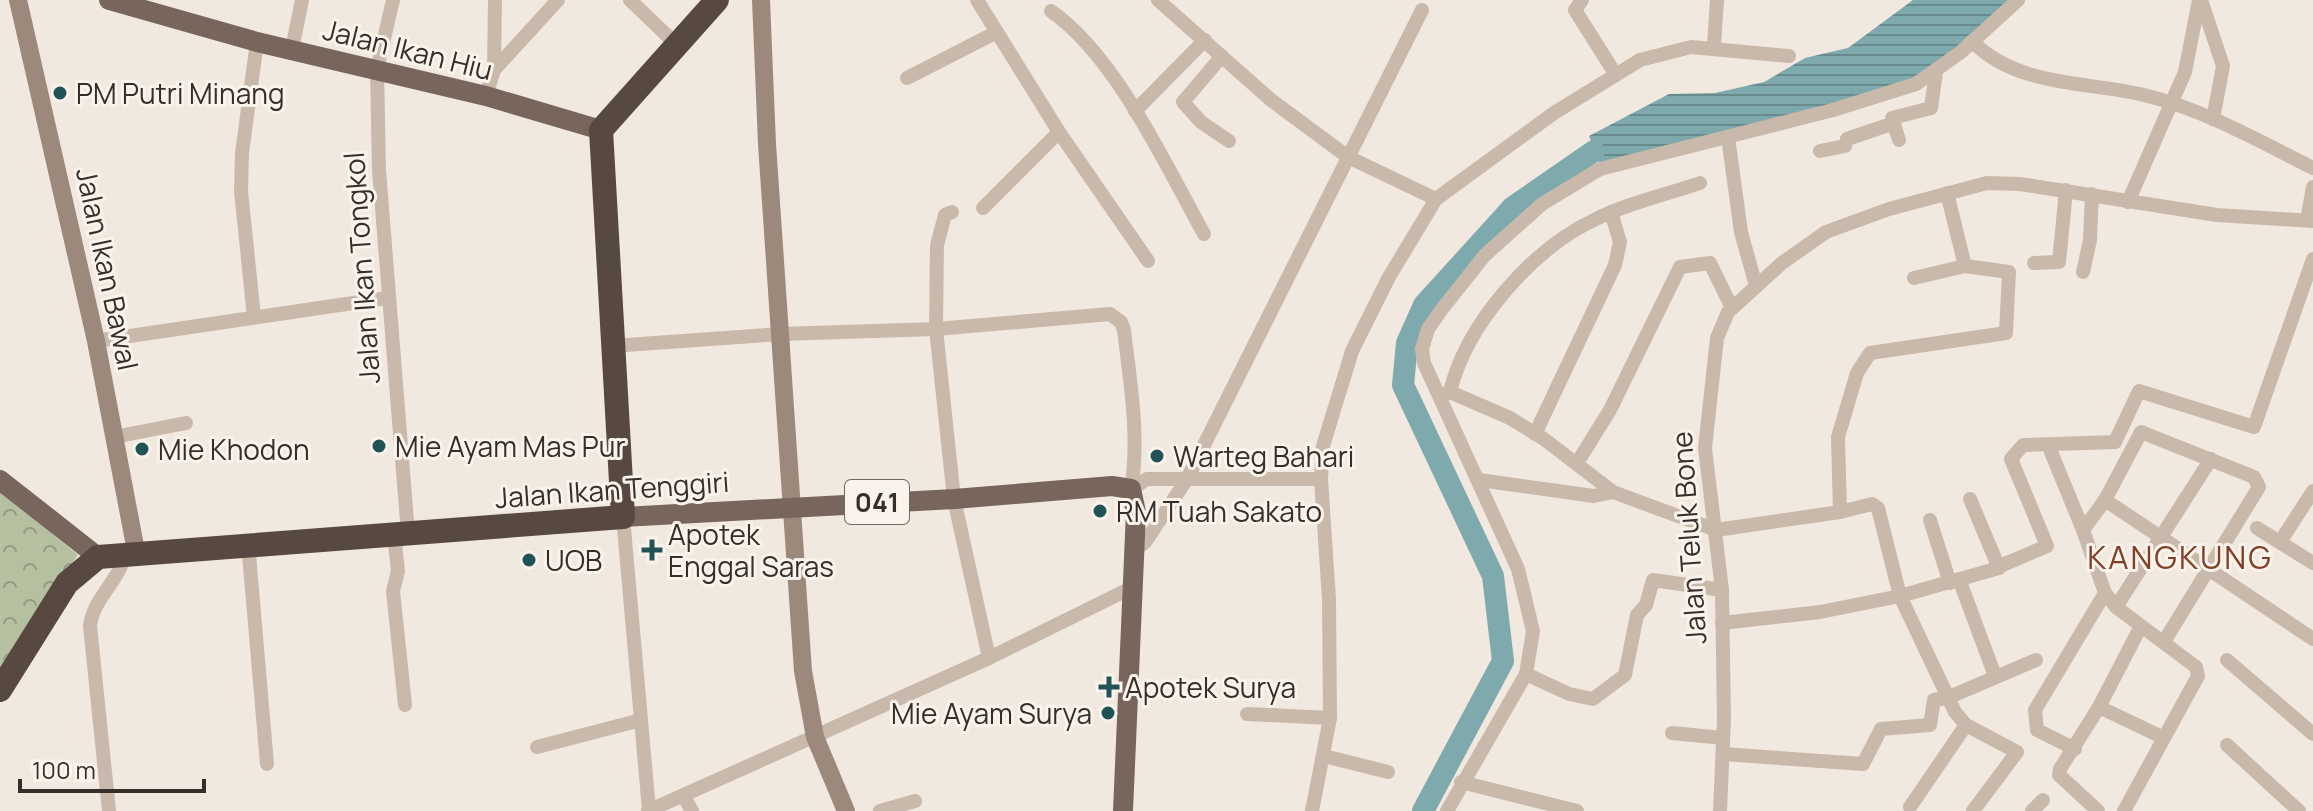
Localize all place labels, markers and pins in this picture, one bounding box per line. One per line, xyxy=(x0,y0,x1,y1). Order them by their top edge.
place label: PM Putri Minang xyxy=(76,74,285,112)
marker: PM Putri Minang xyxy=(51,84,69,102)
place label: Mie Ayam Mas Pur xyxy=(395,427,626,465)
place label: Mie Khodon xyxy=(158,430,310,468)
marker: Mie Ayam Mas Pur xyxy=(370,437,388,455)
place label: Warteg Bahari xyxy=(1173,437,1354,475)
marker: Mie Khodon xyxy=(133,440,151,458)
marker: Warteg Bahari xyxy=(1148,447,1166,465)
place label: RM Tuah Sakato xyxy=(1116,492,1322,530)
marker: RM Tuah Sakato xyxy=(1091,502,1109,520)
place label: Apotek Enggal Saras xyxy=(668,515,834,585)
place label: UOB xyxy=(545,541,602,579)
marker: Apotek Enggal Saras xyxy=(643,541,661,559)
marker: UOB xyxy=(520,551,538,569)
place label: Apotek Surya xyxy=(1125,668,1296,706)
marker: Apotek Surya xyxy=(1100,678,1118,696)
place label: Mie Ayam Surya xyxy=(891,694,1092,732)
marker: Mie Ayam Surya xyxy=(1099,704,1117,722)

